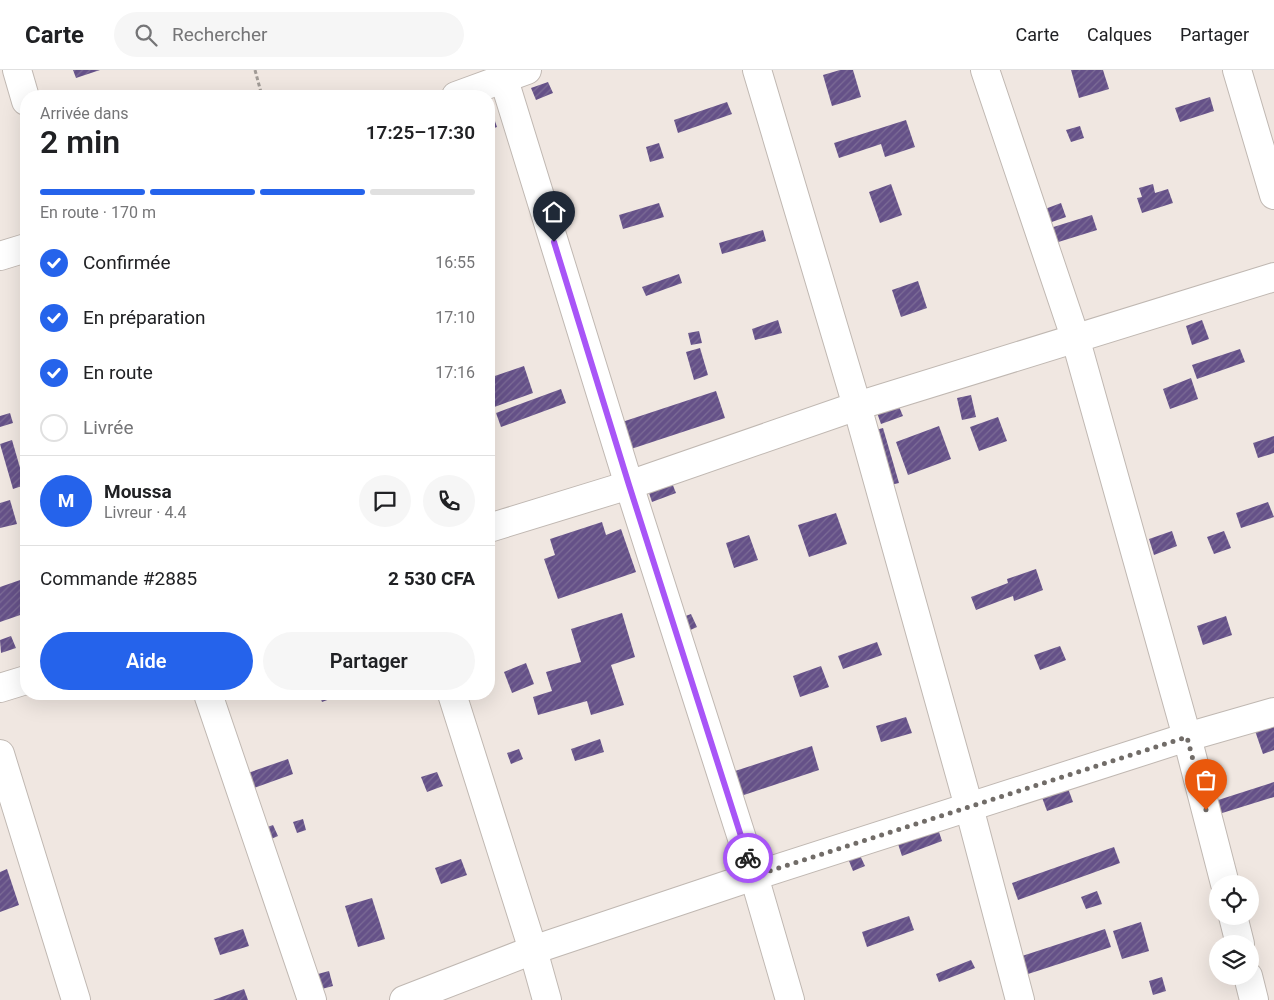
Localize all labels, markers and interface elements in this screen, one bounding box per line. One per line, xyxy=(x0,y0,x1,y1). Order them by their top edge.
search box xyxy=(114,12,464,57)
text: Carte xyxy=(25,21,84,49)
icon: search xyxy=(132,21,160,49)
text: Rechercher xyxy=(172,23,267,46)
text: Carte xyxy=(1016,24,1059,45)
text: Calques xyxy=(1087,24,1152,45)
text: Partager xyxy=(1180,24,1249,45)
text: Arrivée dans xyxy=(40,104,129,123)
text: 17:25–17:30 xyxy=(366,121,475,144)
text: 2 min xyxy=(40,123,120,161)
pin xyxy=(533,191,575,242)
icon: home xyxy=(540,198,568,226)
text: En route · 170 m xyxy=(40,203,156,222)
icon: check xyxy=(40,249,68,277)
text: Confirmée xyxy=(83,251,170,274)
text: 16:55 xyxy=(435,253,475,272)
icon: check xyxy=(40,304,68,332)
text: En préparation xyxy=(83,306,206,329)
text: 17:10 xyxy=(435,308,475,327)
icon: check xyxy=(40,359,68,387)
text: En route xyxy=(83,361,153,384)
text: 17:16 xyxy=(435,363,475,382)
text: Livrée xyxy=(83,416,133,439)
button: chat xyxy=(359,475,411,527)
button: phone xyxy=(423,475,475,527)
text: Moussa xyxy=(104,480,172,503)
text: M xyxy=(58,489,74,512)
text: Livreur · 4.4 xyxy=(104,503,187,522)
text: Commande #2885 xyxy=(40,567,197,590)
text: 2 530 CFA xyxy=(388,567,475,590)
button: Aide xyxy=(40,632,253,690)
button: Partager xyxy=(263,632,475,690)
pin xyxy=(1185,759,1227,810)
icon: bag xyxy=(1192,766,1220,794)
courier xyxy=(723,833,773,883)
icon: bike xyxy=(734,844,762,872)
map controls xyxy=(1209,875,1259,985)
button: locate xyxy=(1209,875,1259,925)
button: layers xyxy=(1209,935,1259,985)

